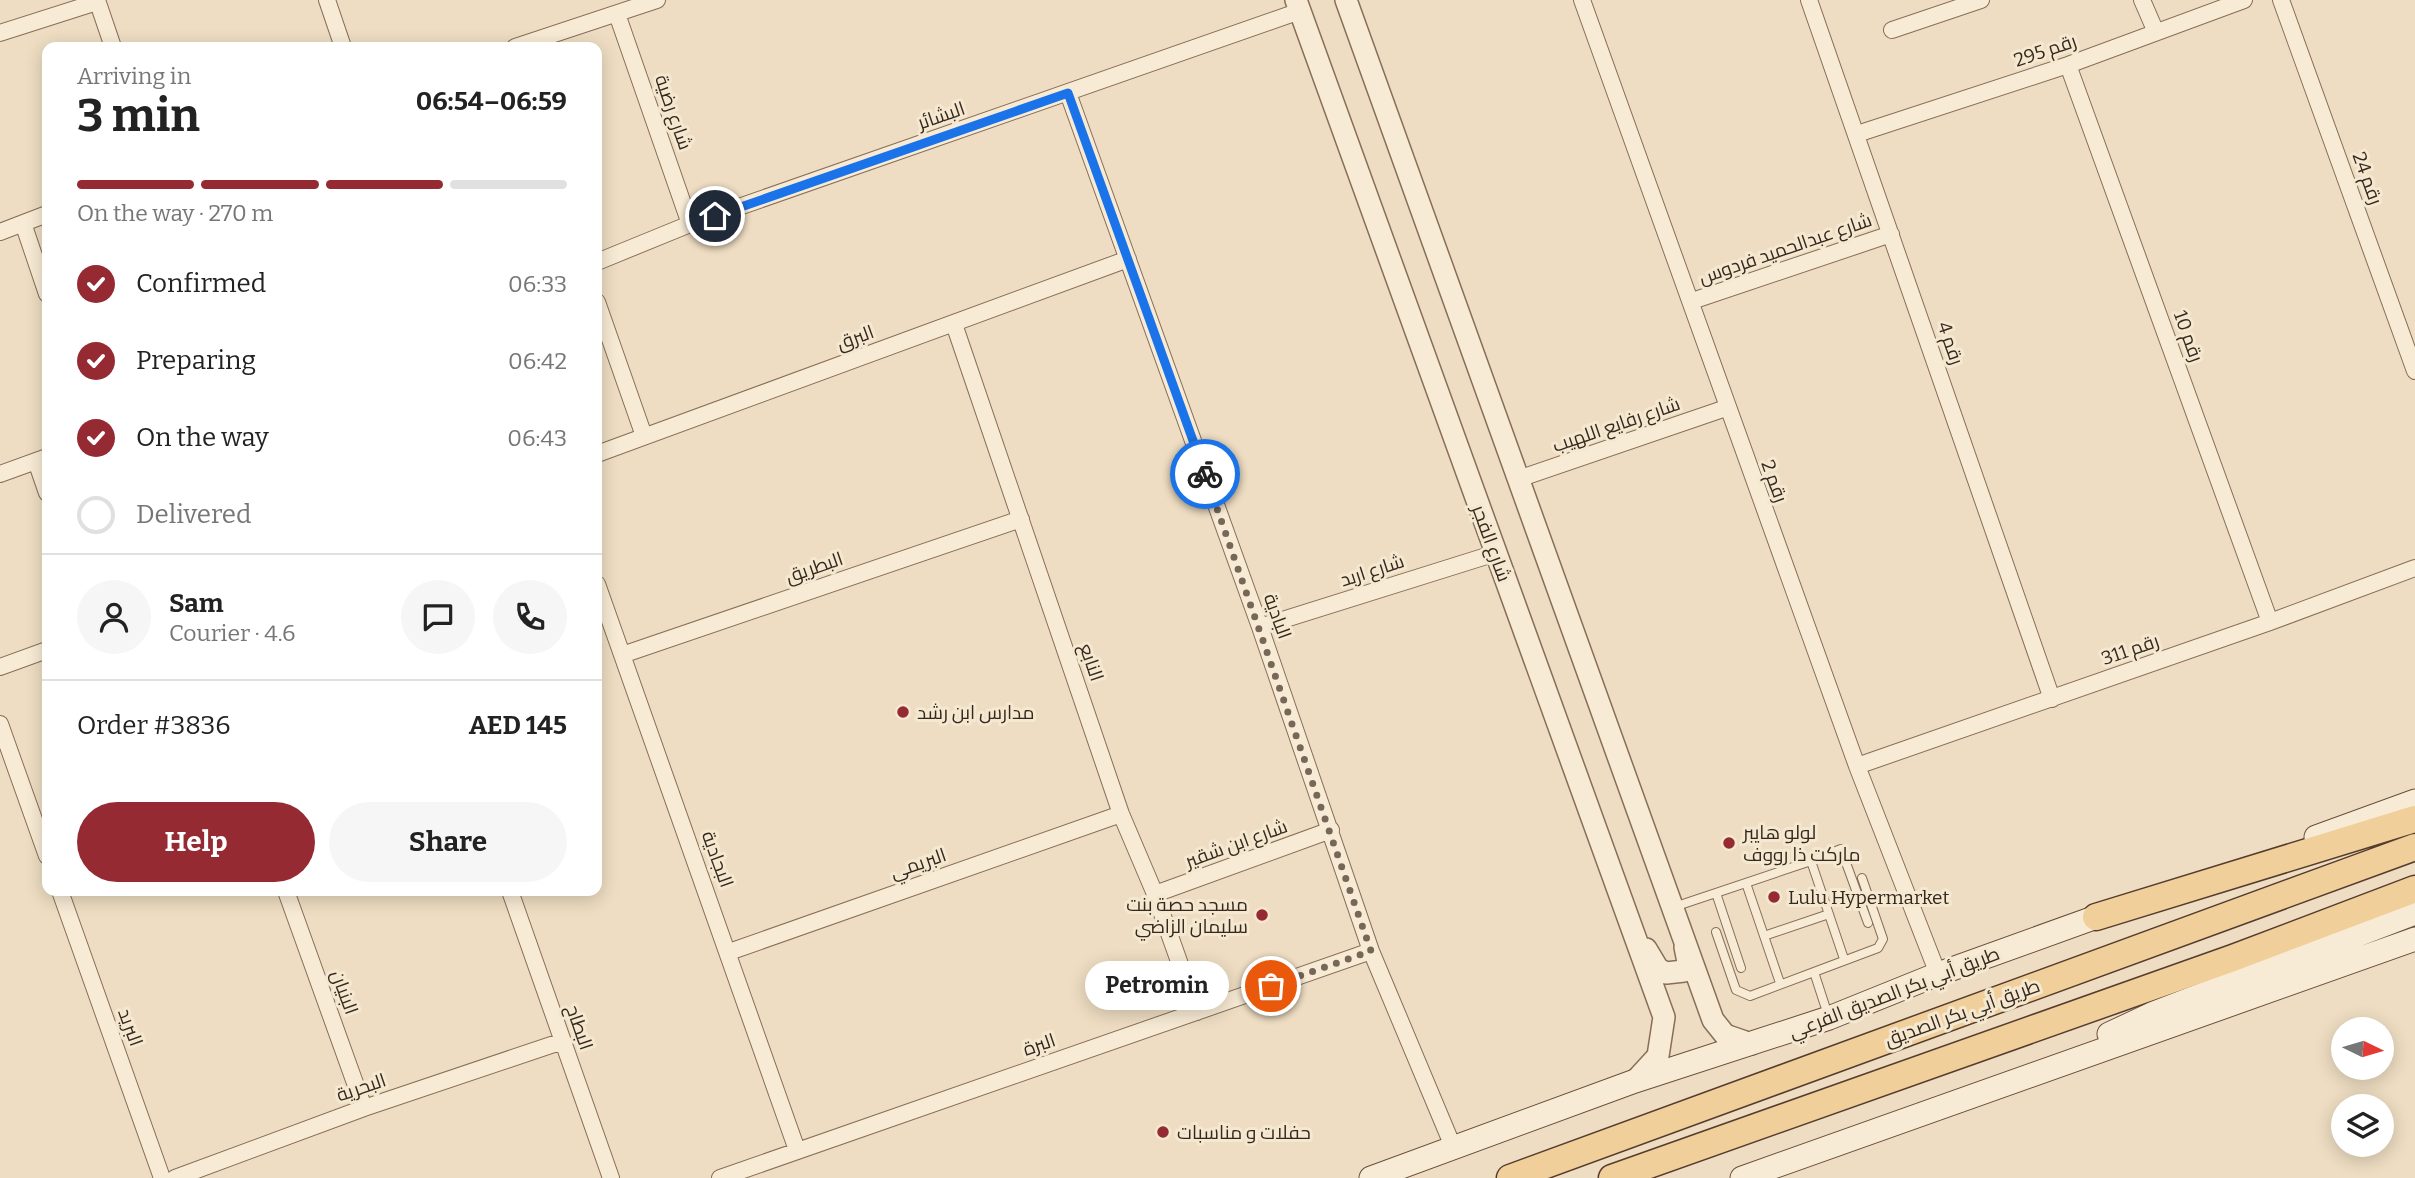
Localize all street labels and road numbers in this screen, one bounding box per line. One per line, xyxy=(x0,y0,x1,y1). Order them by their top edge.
street label: رقم 295 xyxy=(2011,29,2080,74)
street label: شارع رضية xyxy=(648,72,697,153)
street label: البشائر xyxy=(913,97,968,135)
street label: رقم 24 xyxy=(2346,149,2388,208)
street label: شارع عبدالحميد فردوس xyxy=(1696,208,1875,291)
street label: رقم 10 xyxy=(2167,307,2208,366)
street label: رقم 4 xyxy=(1931,319,1969,368)
street label: البرق xyxy=(833,320,877,356)
street label: شارع رفايع اللهيب xyxy=(1549,392,1684,459)
street label: رقم 2 xyxy=(1754,457,1793,506)
street label: شارع الفجر xyxy=(1465,501,1516,585)
street label: البطريق xyxy=(782,547,846,589)
street label: شارع اربد xyxy=(1337,549,1408,594)
street label: البادية xyxy=(1259,590,1296,642)
street label: رقم 311 xyxy=(2098,629,2163,672)
street label: النابع xyxy=(1072,640,1109,685)
street label: شارع ابن شقير xyxy=(1181,814,1291,875)
street label: البجادية xyxy=(697,828,738,890)
street label: البريمي xyxy=(887,843,950,887)
street label: طريق أبي بكر الصديق الفرعي xyxy=(1785,941,2003,1043)
street label: البنيان xyxy=(326,967,363,1017)
street label: طريق أبي بكر الصديق xyxy=(1881,973,2043,1051)
street label: البطاح xyxy=(559,1001,598,1054)
street label: البريد xyxy=(113,1005,148,1049)
street label: البرة xyxy=(1020,1028,1058,1061)
street label: البحرية xyxy=(333,1068,389,1107)

